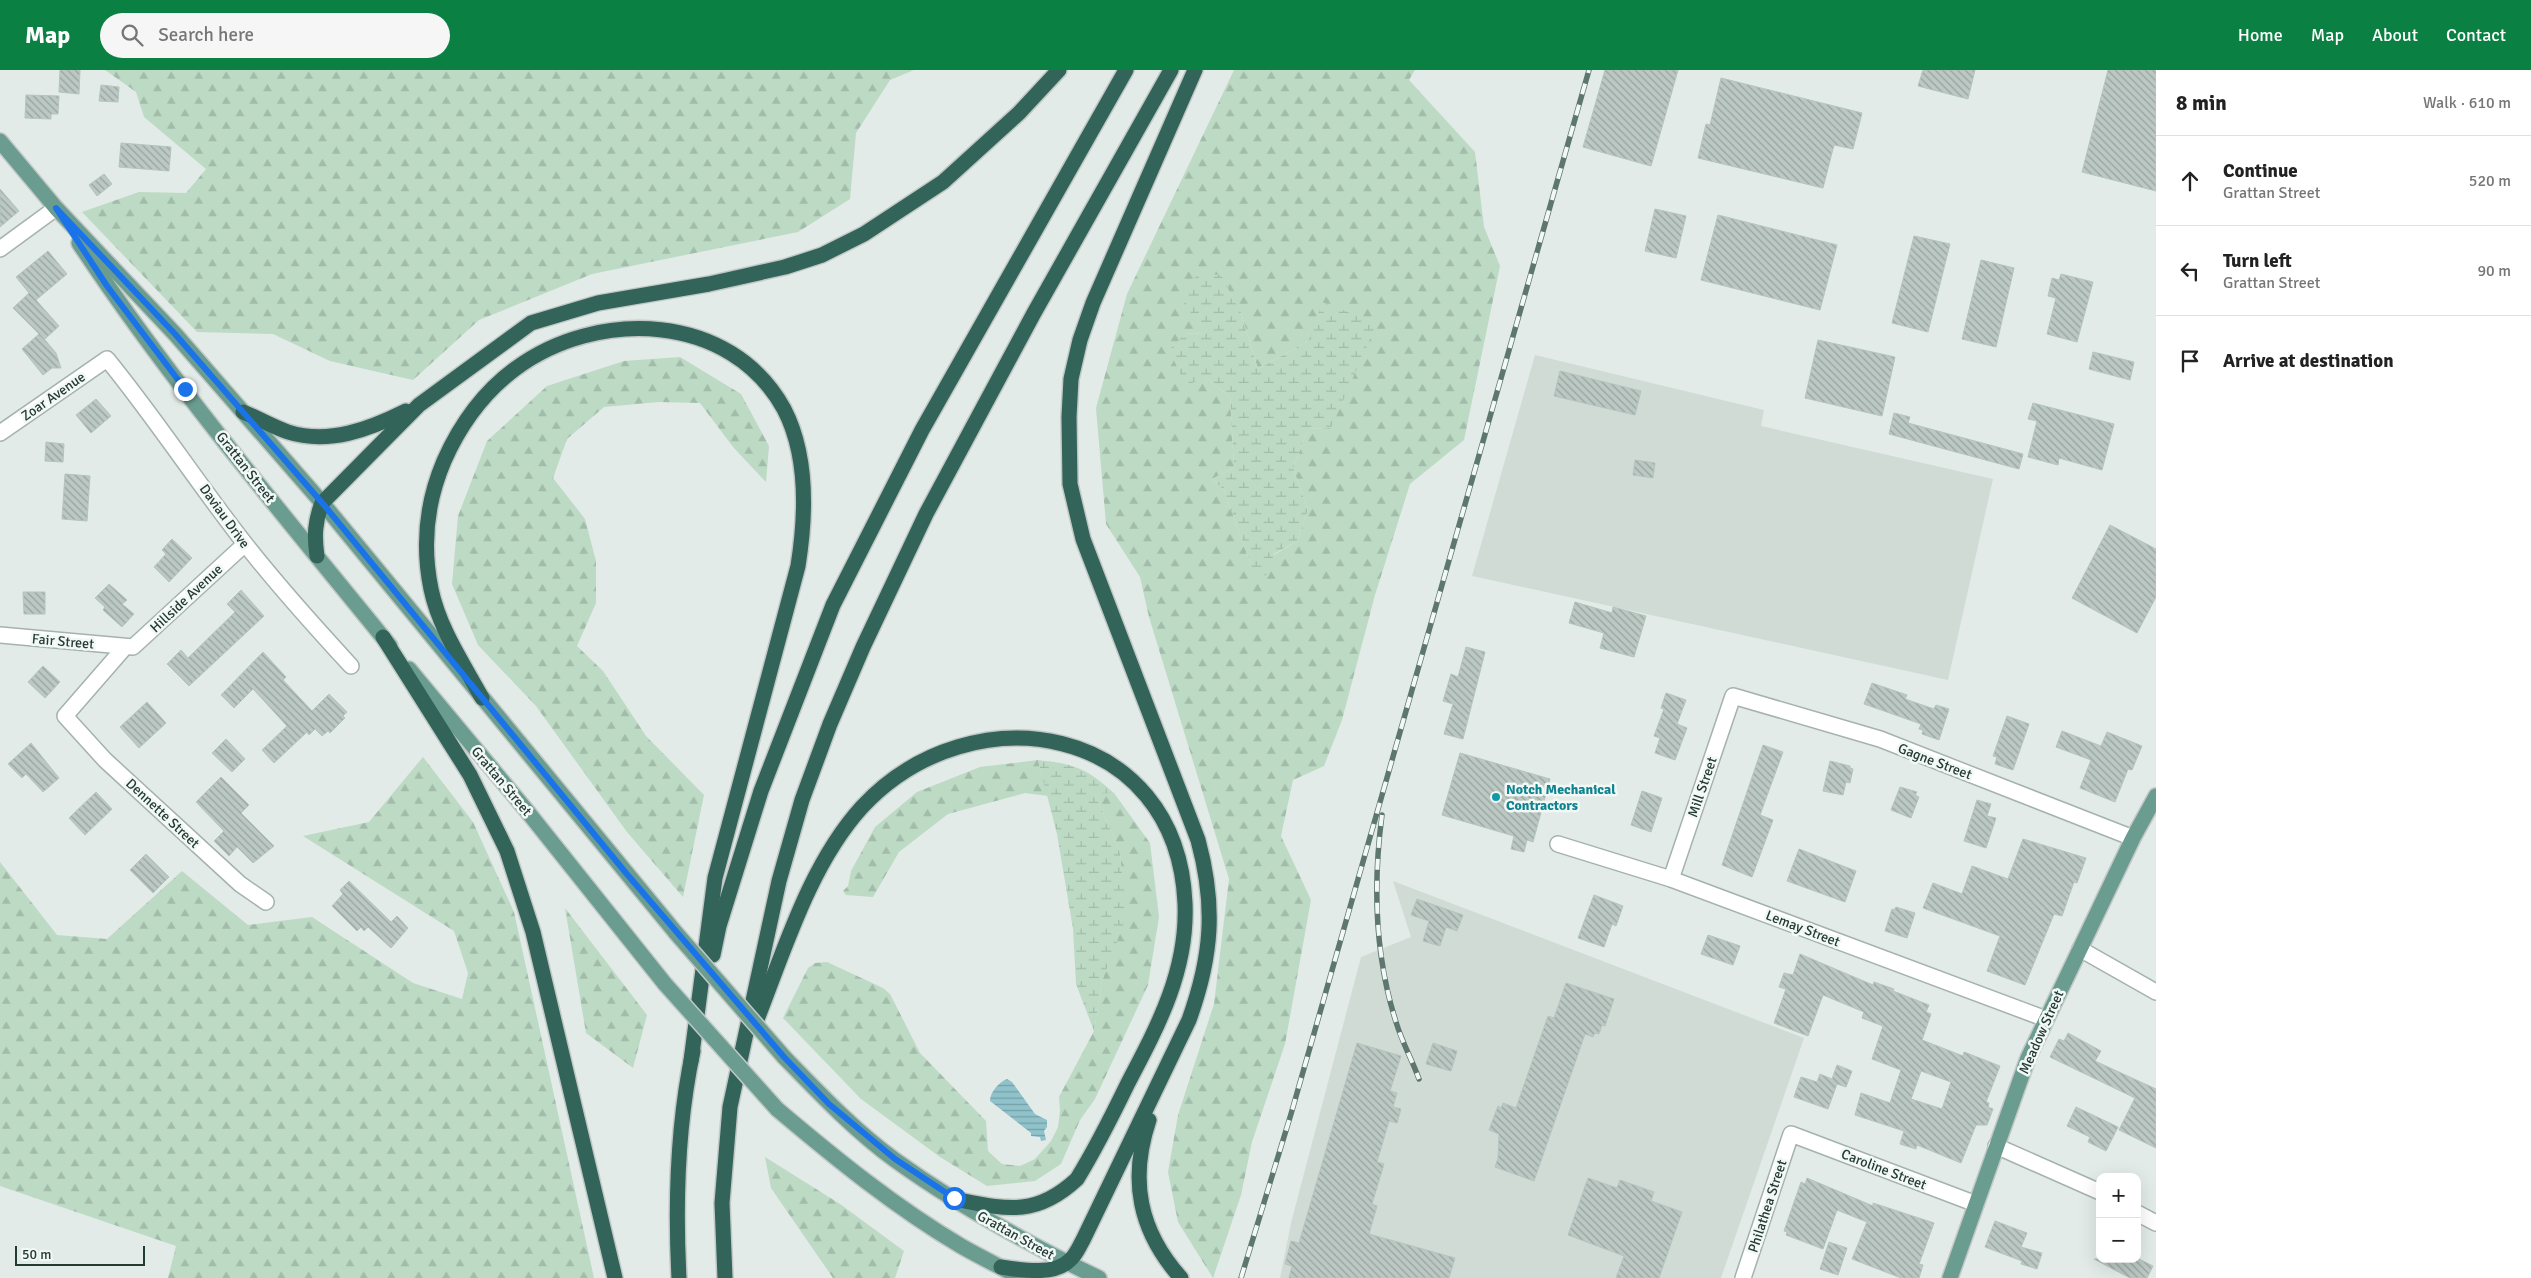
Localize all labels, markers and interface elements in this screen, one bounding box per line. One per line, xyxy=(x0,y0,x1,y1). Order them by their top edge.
search box xyxy=(100,13,450,58)
text: Map xyxy=(25,20,70,50)
icon: search xyxy=(118,21,146,49)
text: Search here xyxy=(158,23,254,47)
text: Home xyxy=(2238,24,2283,46)
text: Map xyxy=(2311,24,2344,46)
text: About xyxy=(2372,24,2418,46)
text: Contact xyxy=(2446,24,2506,46)
text: 8 min xyxy=(2176,90,2227,116)
text: Walk · 610 m xyxy=(2423,93,2511,113)
text: Continue xyxy=(2223,159,2298,183)
icon: ahead xyxy=(2176,167,2204,195)
text: 520 m xyxy=(2469,171,2511,191)
text: Grattan Street xyxy=(2223,183,2320,203)
text: Turn left xyxy=(2223,249,2292,273)
icon: left xyxy=(2176,257,2204,285)
text: 90 m xyxy=(2477,261,2511,281)
text: Grattan Street xyxy=(2223,273,2320,293)
icon: arrive xyxy=(2176,347,2204,375)
text: Arrive at destination xyxy=(2223,349,2394,373)
street label: Zoar Avenue xyxy=(18,368,88,425)
route end xyxy=(174,378,197,401)
street label: Grattan Street xyxy=(213,429,279,506)
street label: Daviau Drive xyxy=(196,481,254,552)
street label: Hillside Avenue xyxy=(147,561,226,636)
street label: Fair Street xyxy=(31,630,95,653)
street label: Gagne Street xyxy=(1896,740,1974,783)
street label: Grattan Street xyxy=(468,743,536,819)
street label: Mill Street xyxy=(1684,755,1721,820)
street label: Dennette Street xyxy=(122,775,203,852)
place label: Notch Mechanical Contractors xyxy=(1506,781,1616,814)
marker: Notch Mechanical Contractors xyxy=(1490,791,1502,803)
street label: Lemay Street xyxy=(1763,907,1842,950)
street label: Meadow Street xyxy=(2015,988,2067,1077)
street label: Caroline Street xyxy=(1839,1145,1929,1194)
street label: Philathea Street xyxy=(1744,1157,1791,1255)
map controls xyxy=(2096,1173,2141,1263)
button: + xyxy=(2096,1173,2141,1218)
route start xyxy=(943,1187,966,1210)
street label: Grattan Street xyxy=(974,1207,1057,1264)
button: − xyxy=(2096,1218,2141,1263)
scale bar xyxy=(15,1243,145,1266)
text: 50 m xyxy=(22,1246,51,1263)

